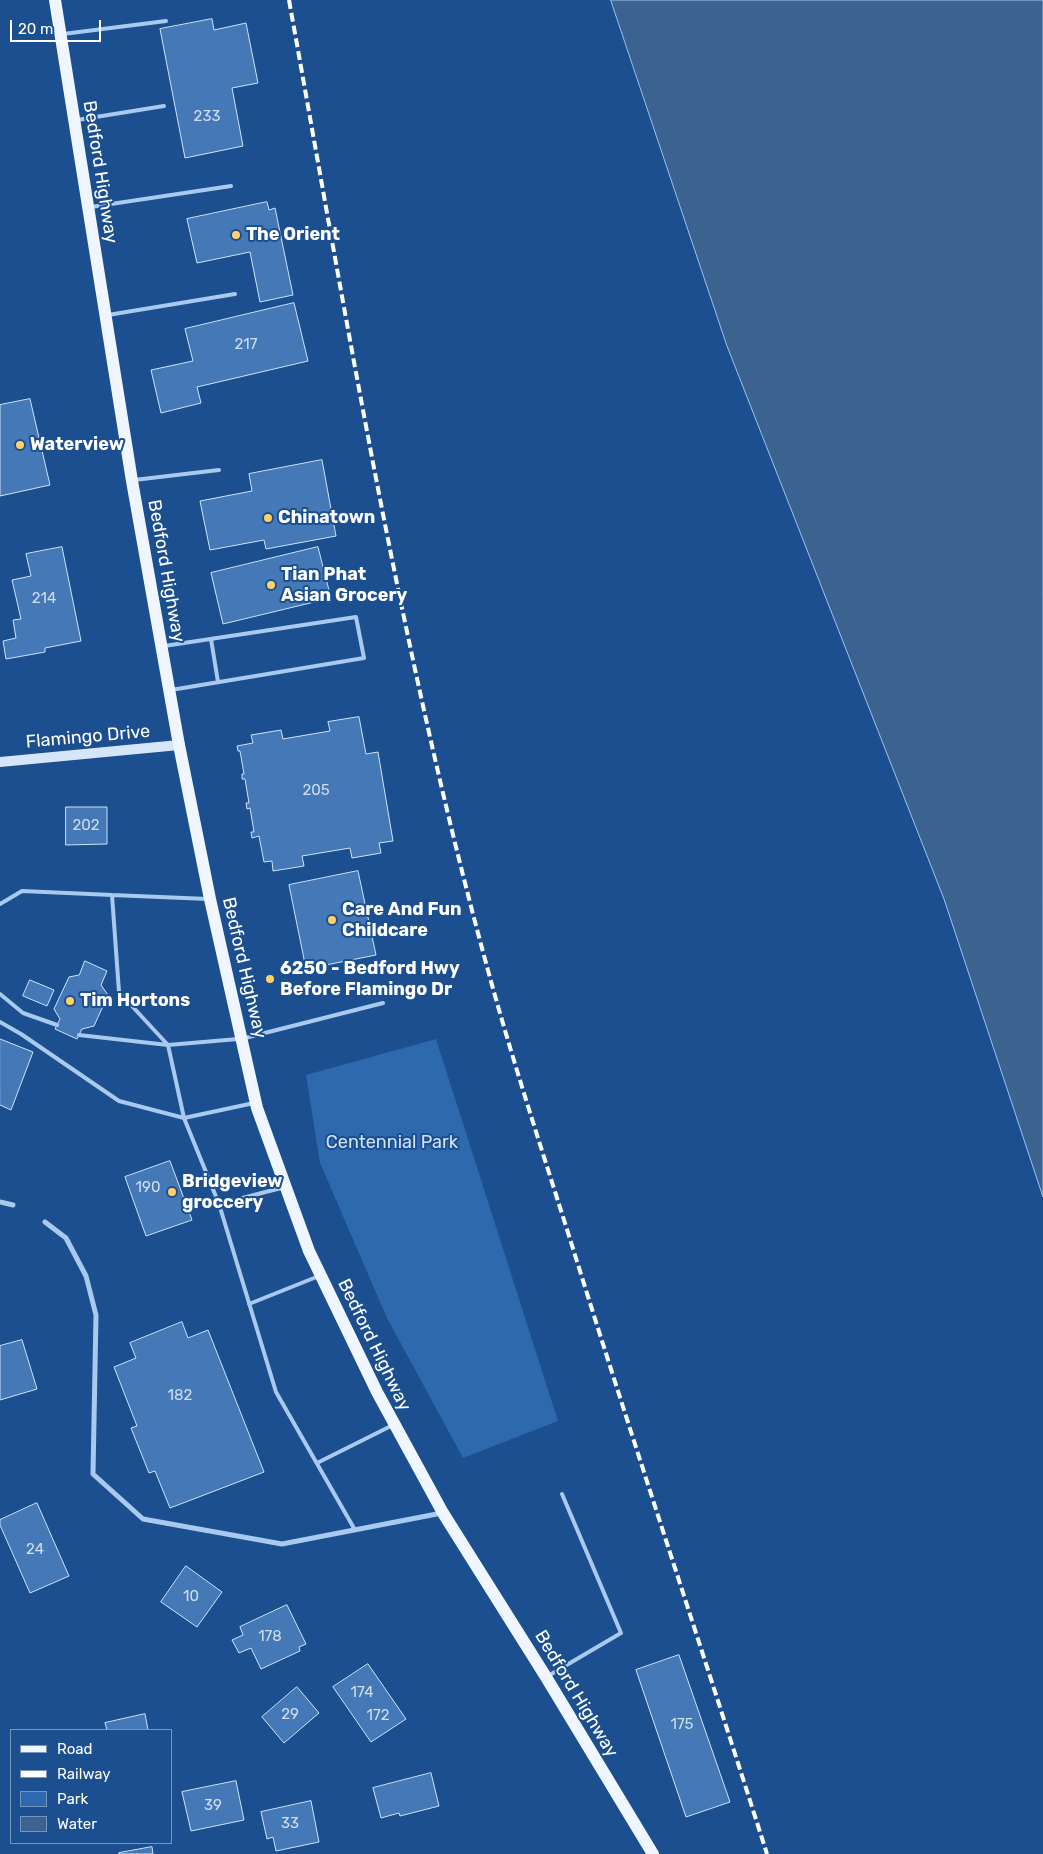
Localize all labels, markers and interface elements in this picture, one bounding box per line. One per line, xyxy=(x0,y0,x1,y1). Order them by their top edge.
scale bar xyxy=(12,10,104,42)
text: 20 m xyxy=(18,20,53,38)
street label: Bedford Highway xyxy=(78,99,122,245)
house number: 233 xyxy=(194,108,220,126)
place label: The Orient xyxy=(246,224,340,246)
marker: The Orient xyxy=(230,229,242,241)
house number: 217 xyxy=(235,336,257,354)
place label: Waterview xyxy=(30,434,124,456)
marker: Waterview xyxy=(14,439,26,451)
street label: Bedford Highway xyxy=(143,498,189,644)
place label: Chinatown xyxy=(278,507,375,529)
marker: Chinatown xyxy=(262,512,274,524)
place label: Tian Phat Asian Grocery xyxy=(281,564,407,606)
marker: Tian Phat Asian Grocery xyxy=(265,579,277,591)
house number: 214 xyxy=(32,590,56,608)
street label: Flamingo Drive xyxy=(25,721,151,753)
house number: 205 xyxy=(302,782,330,800)
house number: 202 xyxy=(72,817,100,835)
street label: Bedford Highway xyxy=(217,895,271,1041)
place label: Care And Fun Childcare xyxy=(342,899,462,942)
marker: Care And Fun Childcare xyxy=(326,914,338,926)
place label: 6250 - Bedford Hwy Before Flamingo Dr xyxy=(280,958,460,1001)
marker: 6250 - Bedford Hwy Before Flamingo Dr xyxy=(264,973,276,985)
place label: Tim Hortons xyxy=(80,990,190,1012)
marker: Tim Hortons xyxy=(64,995,76,1007)
park label: Centennial Park xyxy=(326,1132,458,1154)
place label: Bridgeview groccery xyxy=(182,1171,282,1214)
house number: 190 xyxy=(136,1179,160,1197)
marker: Bridgeview groccery xyxy=(166,1186,178,1198)
street label: Bedford Highway xyxy=(333,1275,415,1415)
house number: 182 xyxy=(168,1387,192,1405)
house number: 24 xyxy=(26,1541,44,1559)
house number: 10 xyxy=(183,1588,199,1606)
street label: Bedford Highway xyxy=(530,1627,622,1761)
house number: 178 xyxy=(258,1628,282,1646)
house number: 174 xyxy=(351,1684,373,1702)
house number: 29 xyxy=(281,1706,299,1724)
house number: 172 xyxy=(367,1707,389,1725)
house number: 175 xyxy=(670,1716,694,1734)
legend xyxy=(10,1729,172,1844)
text: Road xyxy=(57,1740,93,1758)
text: Railway xyxy=(57,1765,111,1783)
text: Park xyxy=(57,1790,88,1808)
house number: 39 xyxy=(204,1797,222,1815)
text: Water xyxy=(57,1815,97,1833)
house number: 33 xyxy=(281,1815,299,1833)

